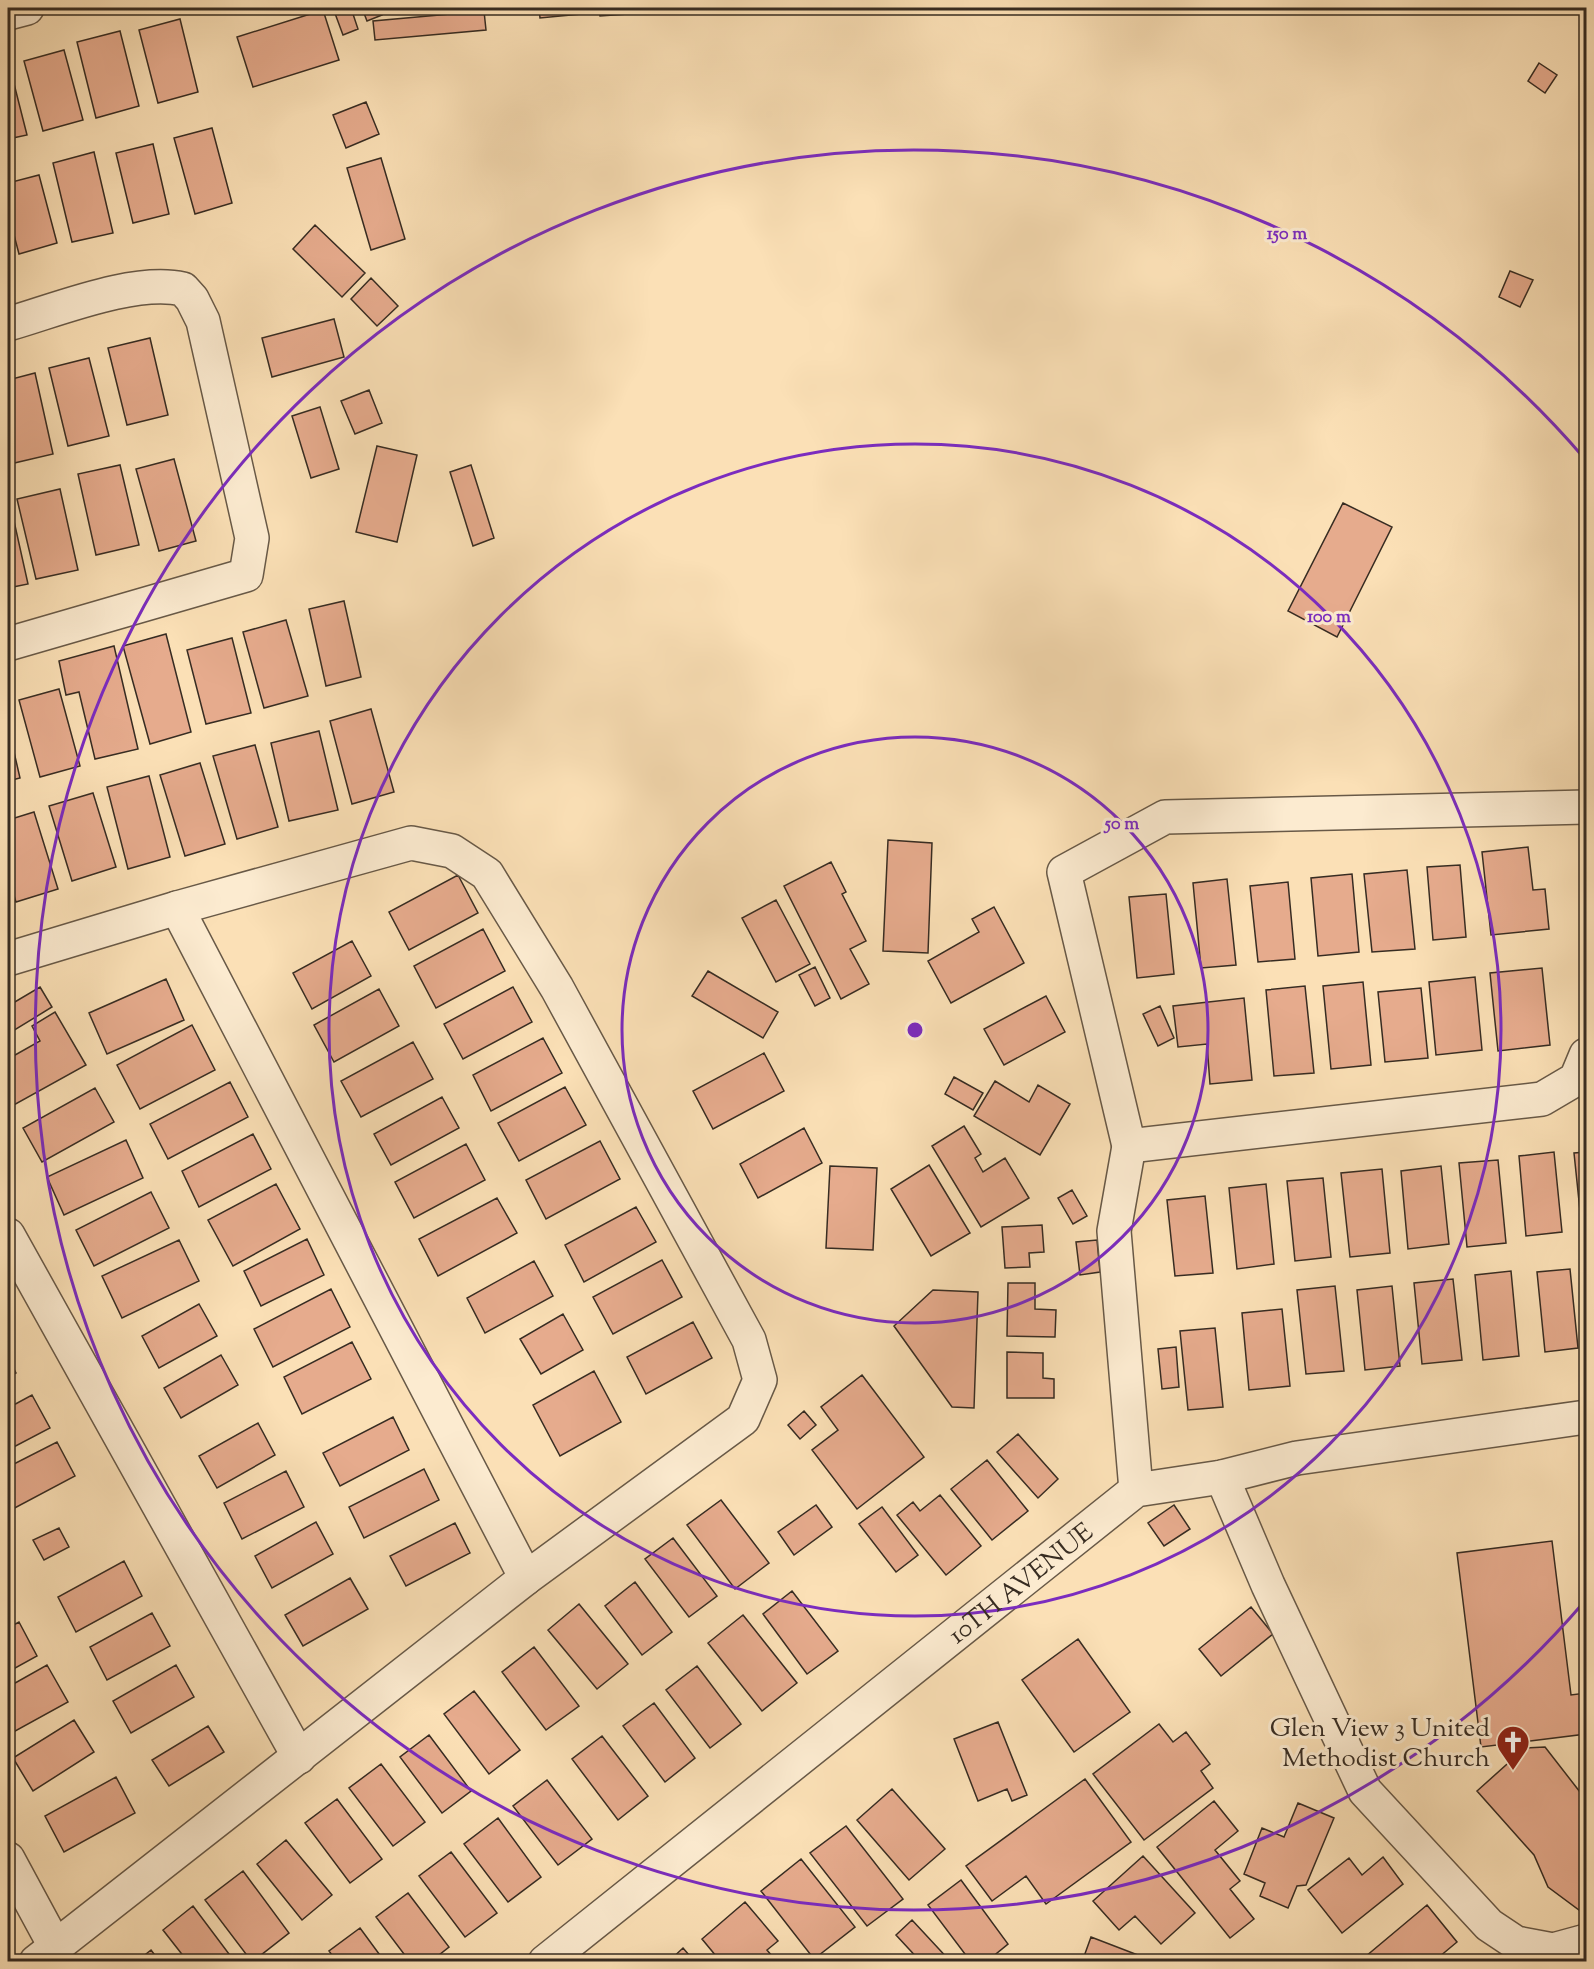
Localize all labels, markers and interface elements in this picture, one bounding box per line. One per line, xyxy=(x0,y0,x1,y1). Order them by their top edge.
text: 150 m xyxy=(1267,222,1307,248)
text: 100 m xyxy=(1307,605,1351,631)
text: 50 m xyxy=(1103,812,1139,838)
centre of rings xyxy=(905,1020,925,1040)
street label: 10TH AVENUE xyxy=(941,1515,1102,1654)
place label: Glen View 3 United Methodist Church xyxy=(1270,1711,1490,1778)
church icon: Glen View 3 United Methodist Church xyxy=(1495,1724,1531,1771)

